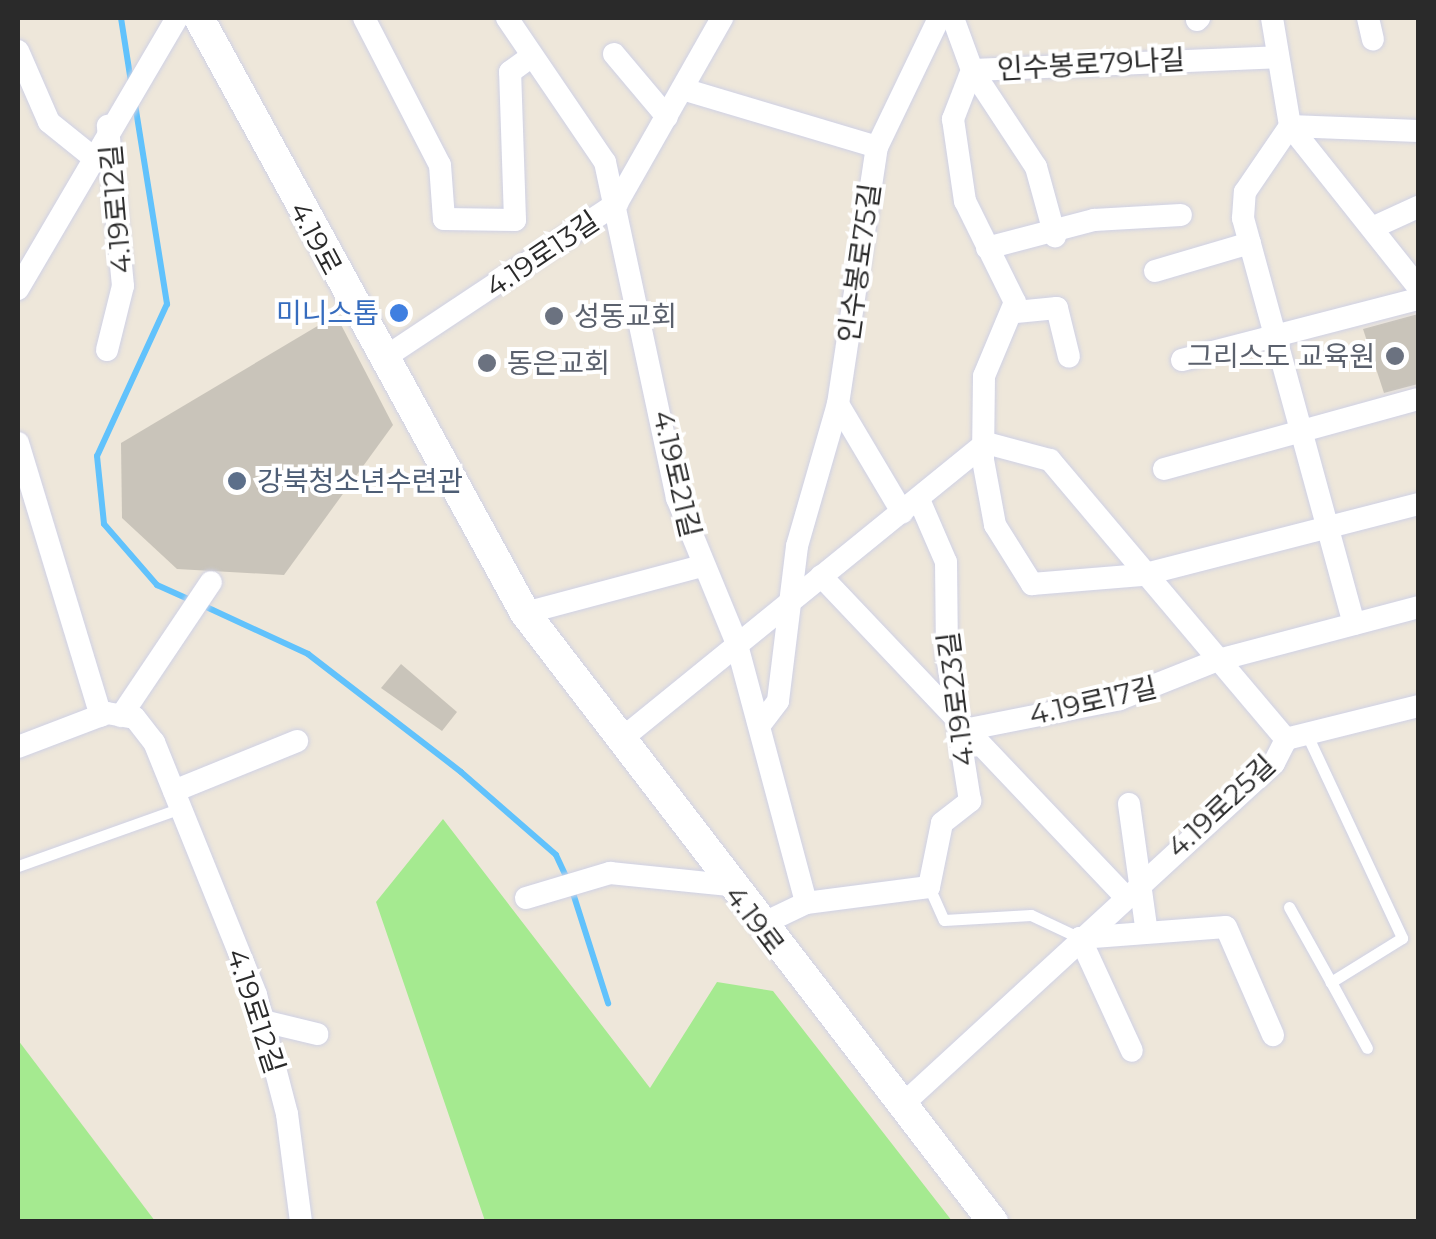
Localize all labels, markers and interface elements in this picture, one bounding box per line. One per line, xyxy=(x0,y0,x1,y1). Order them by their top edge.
street label: 인수봉로79나길 xyxy=(996,42,1186,86)
street label: 4.19로12길 xyxy=(94,143,138,275)
street label: 인수봉로75길 xyxy=(831,181,887,345)
street label: 4.19로 xyxy=(283,196,349,280)
street label: 4.19로13길 xyxy=(479,204,605,304)
place label: 미니스톱 xyxy=(276,296,379,330)
place label: 성동교회 xyxy=(574,299,677,333)
marker: 미니스톱 xyxy=(388,302,410,324)
marker: 성동교회 xyxy=(543,305,565,327)
place label: 그리스도 교육원 xyxy=(1187,339,1375,373)
marker: 그리스도 교육원 xyxy=(1384,345,1406,367)
place label: 동은교회 xyxy=(507,346,610,380)
marker: 동은교회 xyxy=(476,352,498,374)
street label: 4.19로21길 xyxy=(646,407,708,541)
place label: 강북청소년수련관 xyxy=(257,464,463,498)
marker: 강북청소년수련관 xyxy=(226,470,248,492)
street label: 4.19로23길 xyxy=(931,630,981,768)
street label: 4.19로17길 xyxy=(1026,670,1160,732)
street label: 4.19로25길 xyxy=(1160,748,1282,864)
street label: 4.19로 xyxy=(718,879,792,961)
street label: 4.19로12길 xyxy=(220,944,292,1078)

